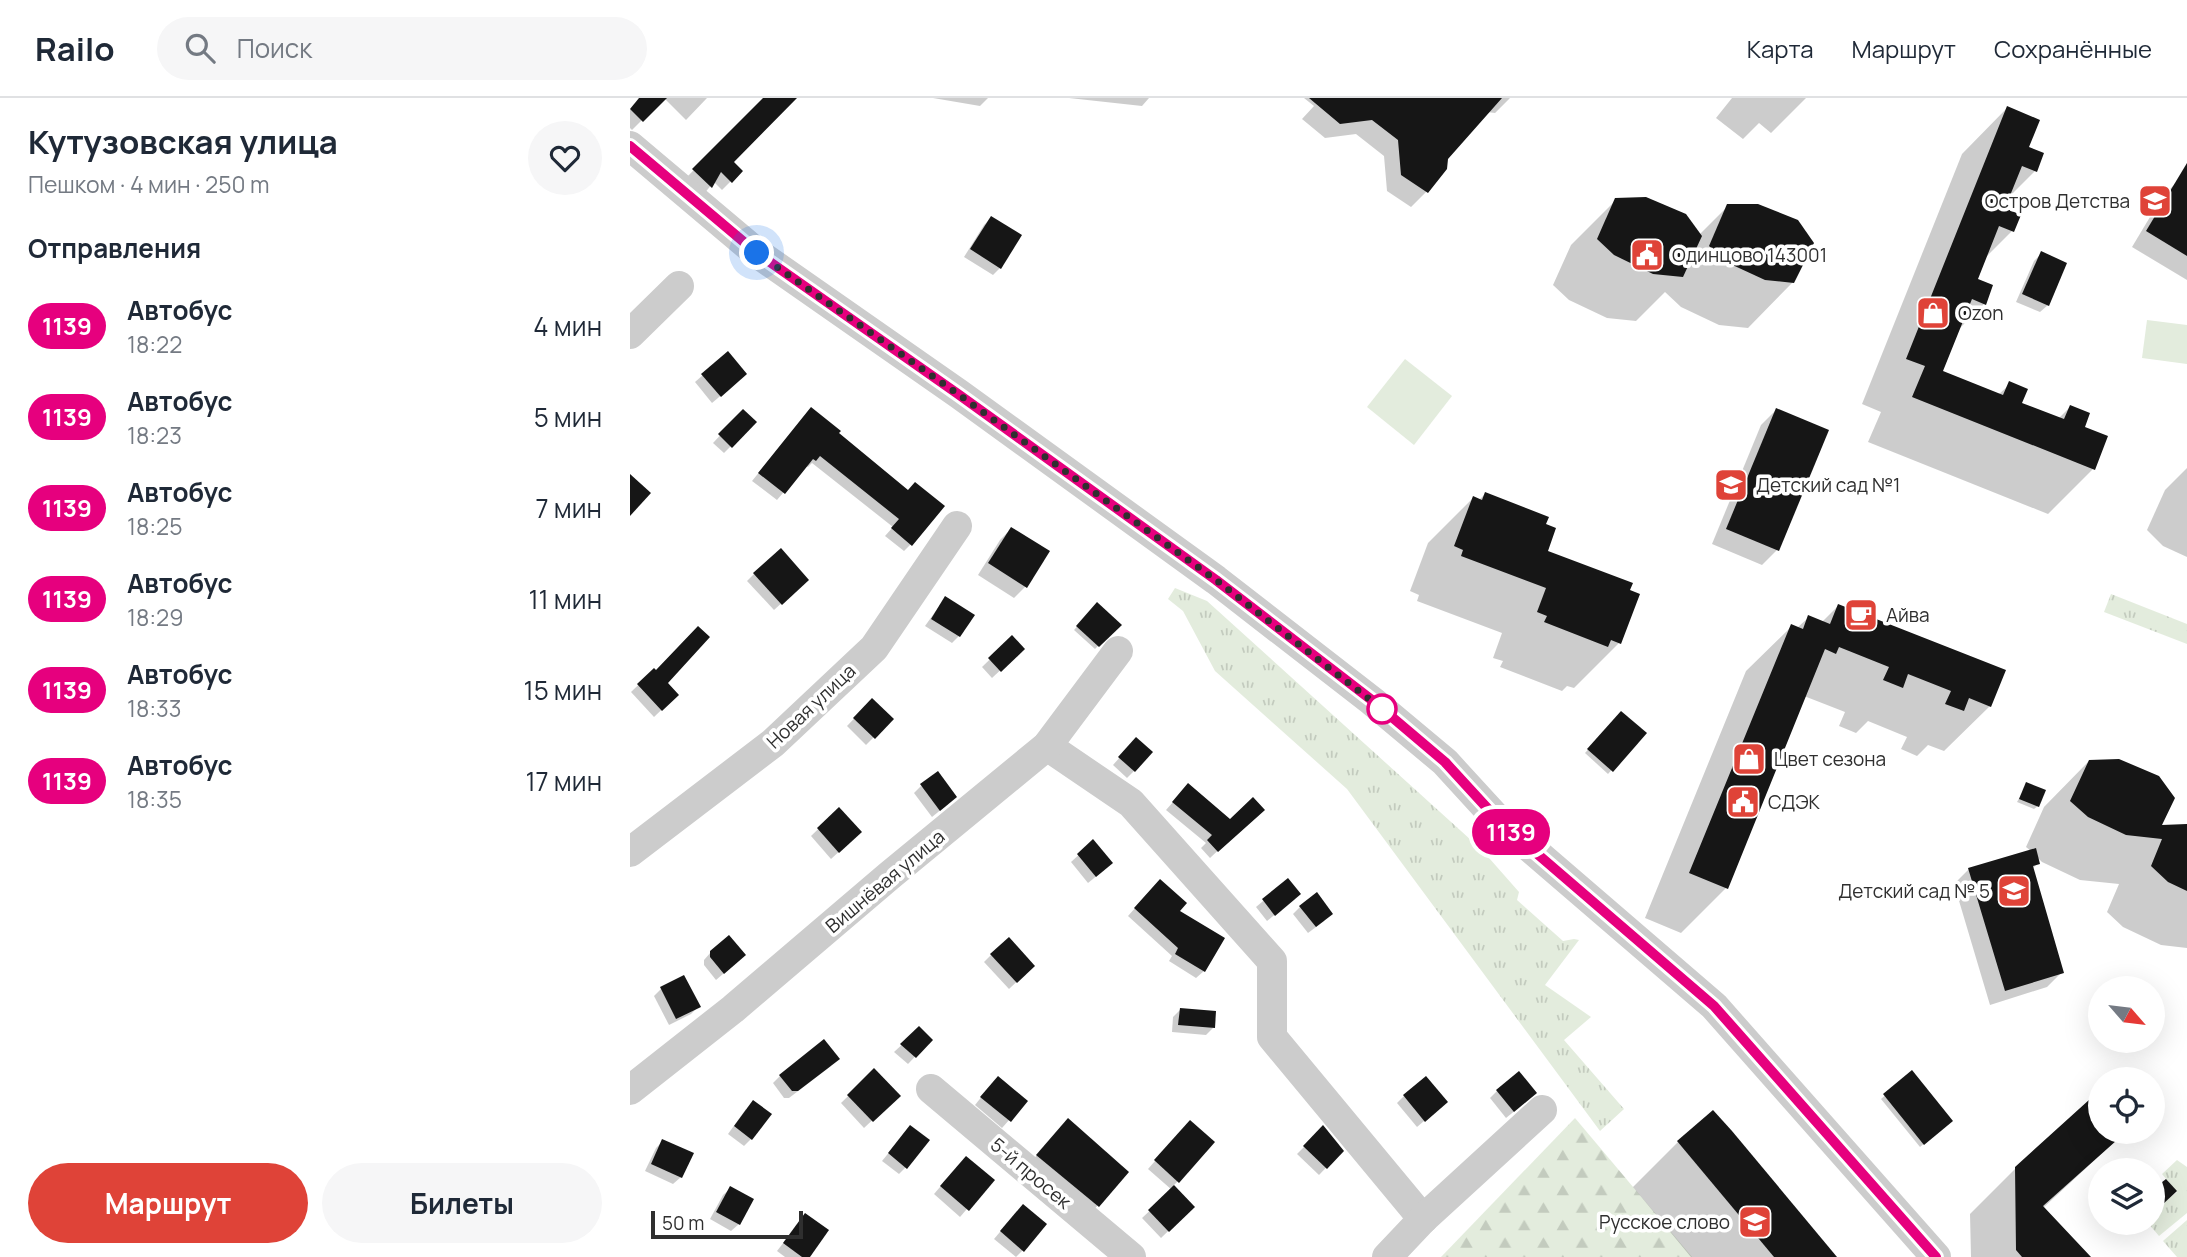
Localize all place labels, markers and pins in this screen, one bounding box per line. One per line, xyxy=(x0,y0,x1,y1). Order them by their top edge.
school or university icon: Остров Детства xyxy=(2136,182,2174,220)
place label: Остров Детства xyxy=(1985,188,2130,214)
public building icon: Одинцово 143001 xyxy=(1628,236,1666,274)
place label: Одинцово 143001 xyxy=(1672,242,1827,268)
shop icon: Ozon xyxy=(1914,294,1952,332)
place label: Ozon xyxy=(1958,300,2004,326)
school or university icon: Детский сад №1 xyxy=(1712,466,1750,504)
place label: Детский сад №1 xyxy=(1756,472,1900,498)
cafe icon: Айва xyxy=(1842,596,1880,634)
place label: Айва xyxy=(1886,602,1930,628)
unlabelled marker xyxy=(1367,694,1397,724)
shop icon: Цвет сезона xyxy=(1730,740,1768,778)
place label: Цвет сезона xyxy=(1774,746,1886,772)
public building icon: СДЭК xyxy=(1724,783,1762,821)
place label: СДЭК xyxy=(1768,789,1821,815)
school or university icon: Детский сад № 5 xyxy=(1995,872,2033,910)
place label: Детский сад № 5 xyxy=(1838,878,1990,904)
school or university icon: Русское слово xyxy=(1736,1203,1774,1241)
place label: Русское слово xyxy=(1599,1209,1730,1235)

